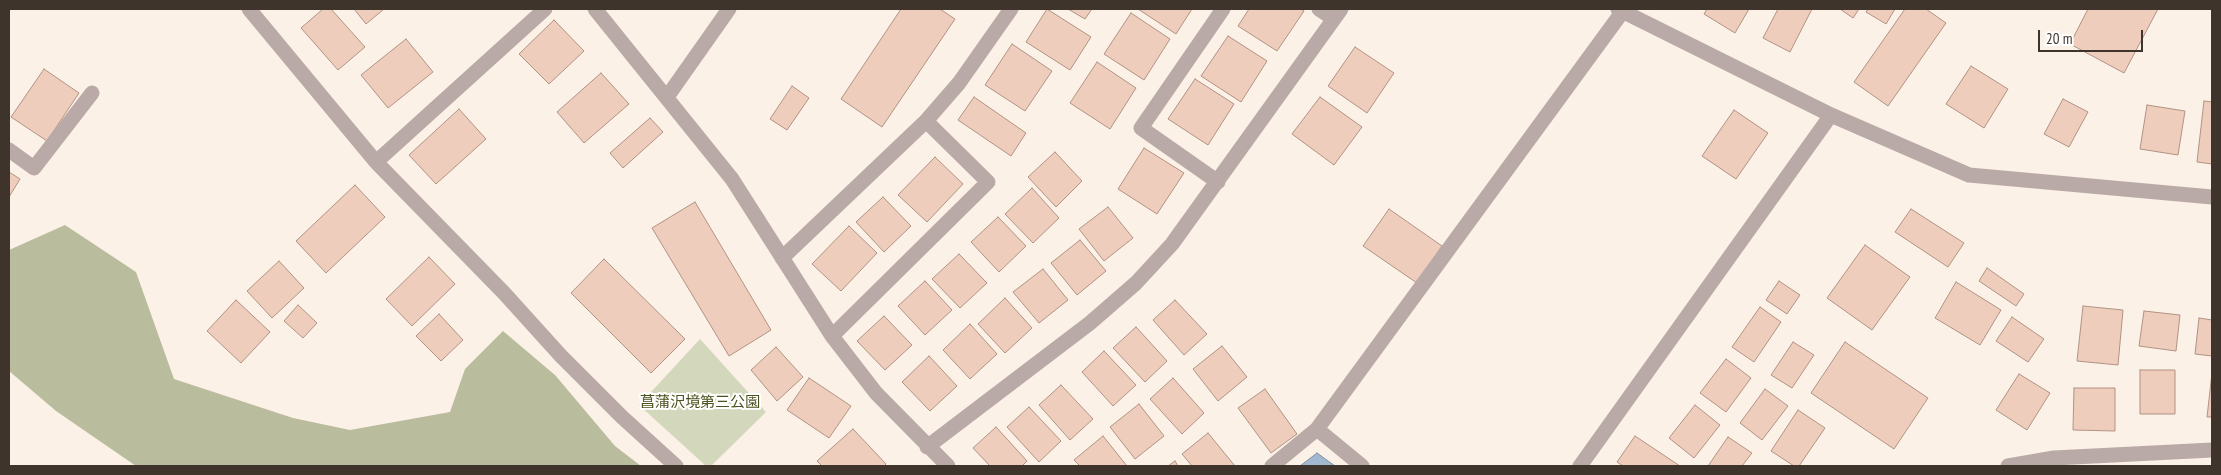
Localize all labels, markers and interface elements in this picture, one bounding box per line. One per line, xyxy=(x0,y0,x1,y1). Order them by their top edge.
scale bar xyxy=(2041,20,2146,52)
text: 20 m xyxy=(2046,29,2072,48)
park label: 菖蒲沢境第三公園 xyxy=(640,394,760,412)

